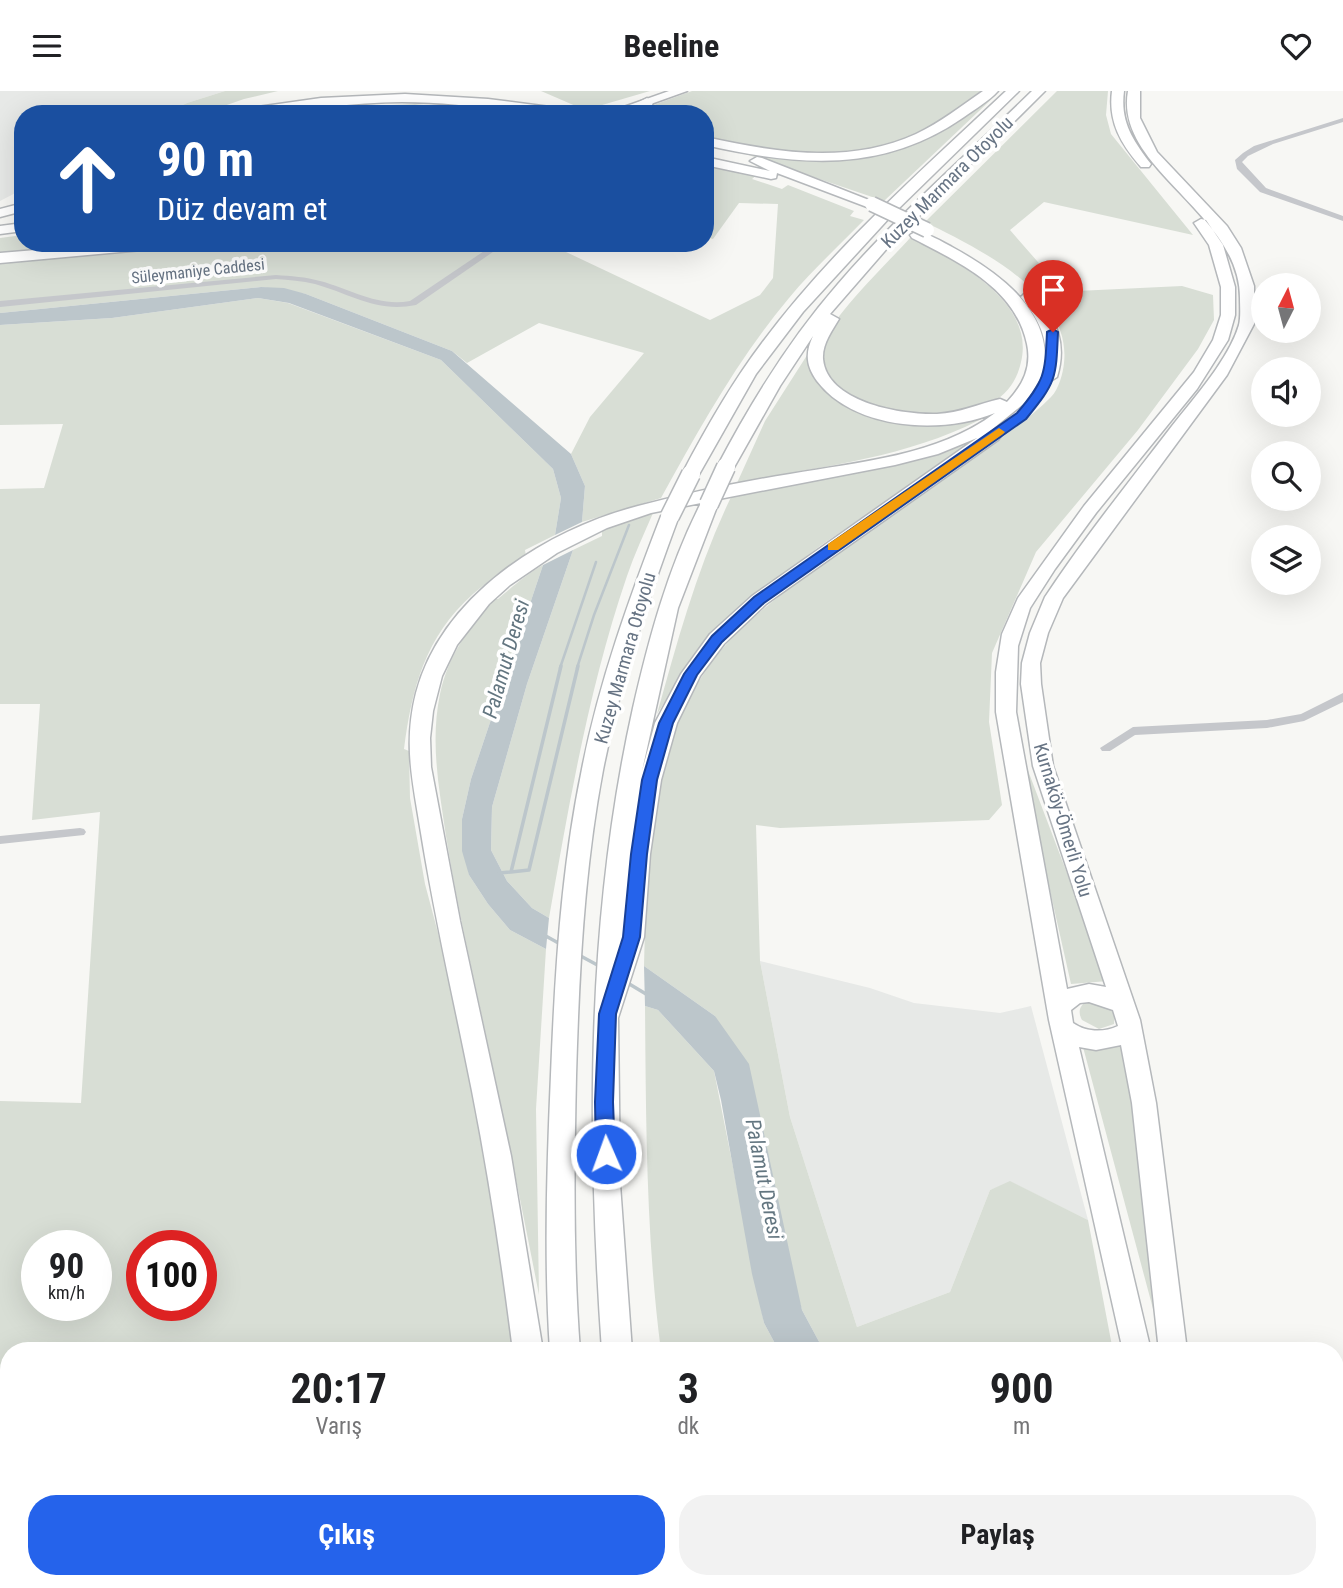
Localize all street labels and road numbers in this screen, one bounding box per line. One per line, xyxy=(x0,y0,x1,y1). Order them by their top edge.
street label: Kuzey Marmara Otoyolu xyxy=(876,111,1018,253)
street label: Süleymaniye Caddesi xyxy=(131,255,265,287)
street label: Kuzey Marmara Otoyolu xyxy=(590,570,660,746)
street label: Kurnaköy-Ömerli Yolu xyxy=(1029,740,1097,900)

